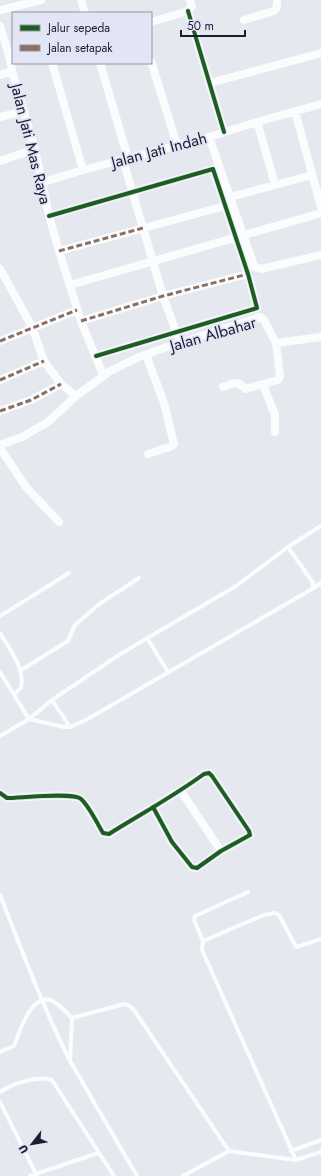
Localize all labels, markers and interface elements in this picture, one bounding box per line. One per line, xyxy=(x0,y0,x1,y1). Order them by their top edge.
legend xyxy=(12,12,152,64)
scale bar xyxy=(181,12,245,38)
text: 50 m xyxy=(187,17,214,35)
text: Jalur sepeda xyxy=(46,19,110,37)
text: Jalan setapak xyxy=(46,39,113,57)
street label: Jalan Jati Mas Raya xyxy=(4,79,57,207)
street label: Jalan Jati Indah xyxy=(107,126,209,174)
street label: Jalan Albahar xyxy=(165,311,259,358)
north arrow xyxy=(12,1124,52,1164)
text: U xyxy=(15,1142,32,1157)

